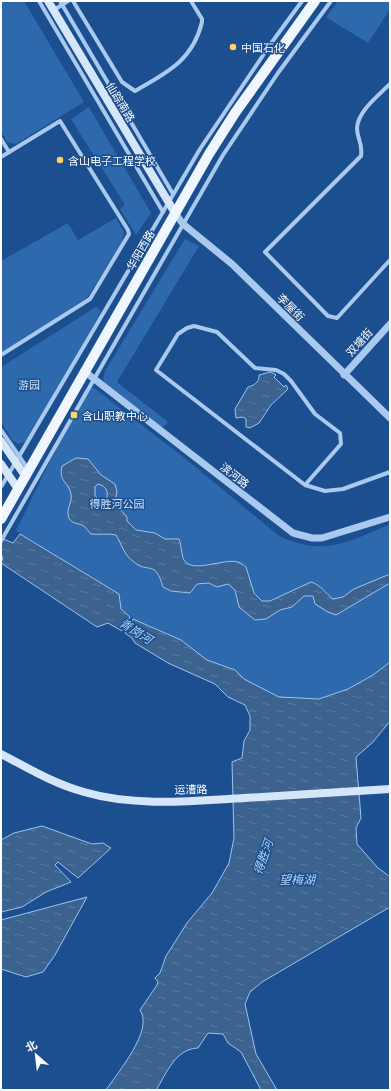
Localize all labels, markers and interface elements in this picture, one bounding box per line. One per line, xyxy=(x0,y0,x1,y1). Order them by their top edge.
place label: 中国石化 xyxy=(241,40,285,55)
marker: 中国石化 xyxy=(228,42,238,52)
street label: 仙踪南路 xyxy=(103,79,139,125)
place label: 含山电子工程学校 xyxy=(68,153,156,168)
marker: 含山电子工程学校 xyxy=(55,155,65,165)
street label: 华阳西路 xyxy=(123,227,157,273)
street label: 李屋街 xyxy=(274,290,308,324)
street label: 双塘街 xyxy=(342,325,376,359)
park label: 游园 xyxy=(18,377,40,392)
place label: 含山职教中心 xyxy=(82,408,148,423)
marker: 含山职教中心 xyxy=(69,410,79,420)
street label: 滨河路 xyxy=(217,459,253,491)
park label: 得胜河公园 xyxy=(90,496,145,511)
water label: 青岗河 xyxy=(116,614,157,649)
street label: 运漕路 xyxy=(174,781,208,797)
water label: 得胜河 xyxy=(249,835,278,877)
water label: 望梅湖 xyxy=(279,871,317,888)
north arrow xyxy=(16,1035,56,1075)
text: 北 xyxy=(23,1037,39,1055)

